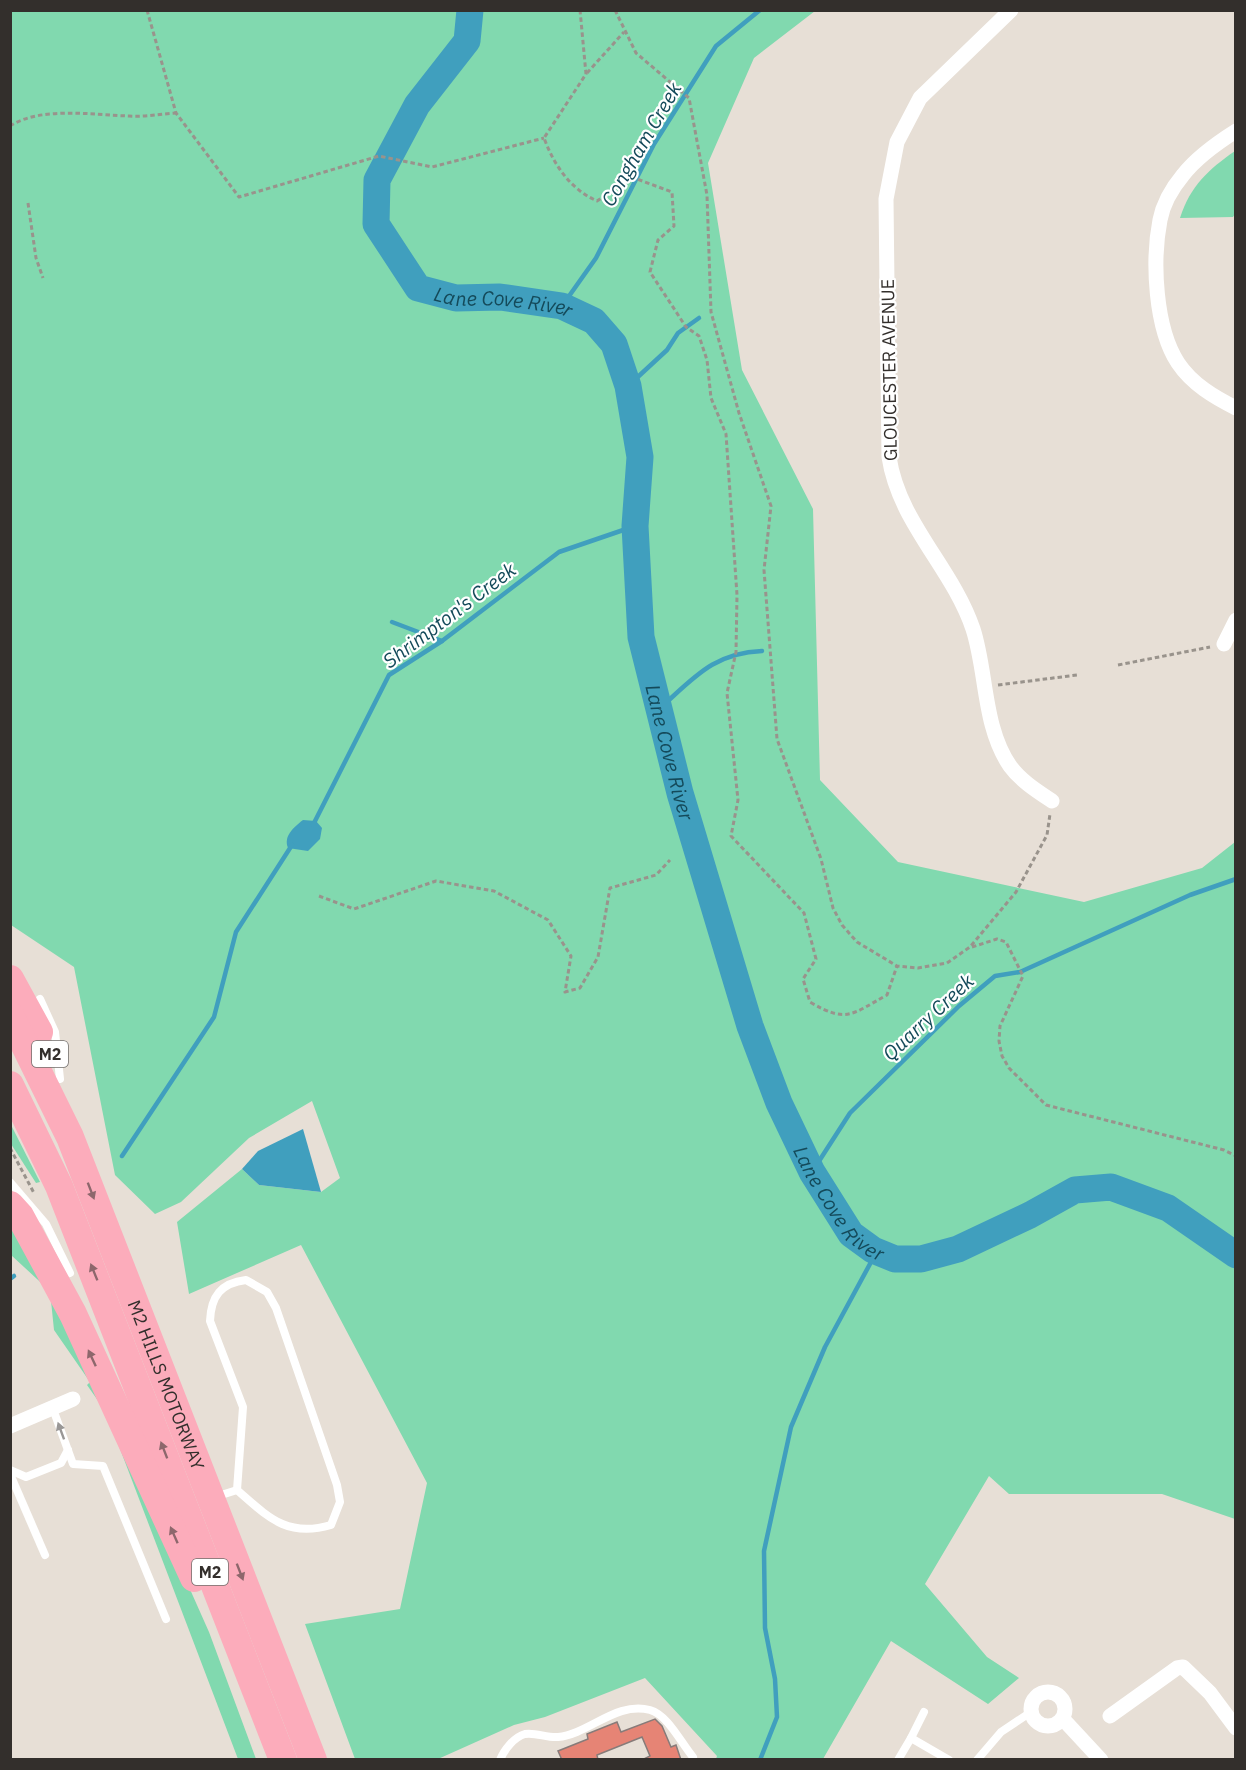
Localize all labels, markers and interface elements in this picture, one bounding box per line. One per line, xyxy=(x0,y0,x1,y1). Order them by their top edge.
water label: Congham Creek xyxy=(595,76,688,211)
water label: Lane Cove River xyxy=(431,279,578,323)
street label: GLOUCESTER AVENUE xyxy=(876,279,902,461)
water label: Shrimpton's Creek xyxy=(377,556,522,674)
water label: Lane Cove River xyxy=(640,681,701,824)
water label: Quarry Creek xyxy=(876,967,980,1066)
road number: M2 xyxy=(32,1041,68,1067)
water label: Lane Cove River xyxy=(788,1141,889,1267)
one-way arrow xyxy=(86,1183,96,1201)
one-way arrow xyxy=(88,1262,98,1280)
street label: M2 HILLS MOTORWAY xyxy=(123,1296,210,1474)
one-way arrow xyxy=(87,1349,97,1367)
one-way arrow xyxy=(55,1422,65,1440)
one-way arrow xyxy=(158,1441,168,1459)
one-way arrow xyxy=(169,1526,178,1544)
road number: M2 xyxy=(192,1559,228,1585)
one-way arrow xyxy=(235,1564,245,1582)

